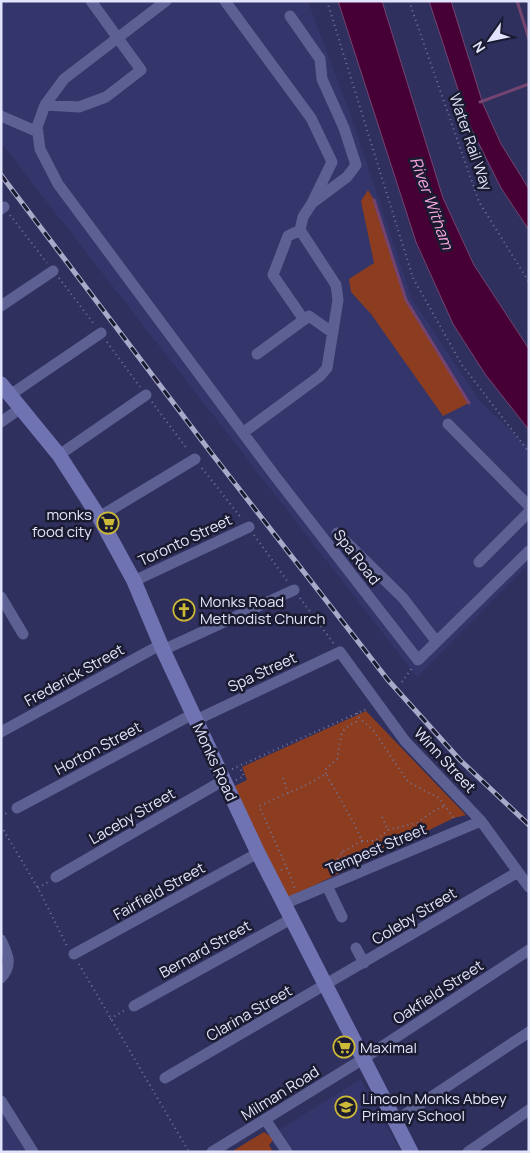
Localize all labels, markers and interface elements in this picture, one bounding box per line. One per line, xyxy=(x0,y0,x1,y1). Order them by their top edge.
north arrow xyxy=(465,15,515,65)
text: N xyxy=(468,38,489,57)
street label: Water Rail Way xyxy=(445,91,497,193)
water label: River Witham xyxy=(405,154,459,254)
place label: monks food city xyxy=(32,504,92,542)
street label: Toronto Street xyxy=(135,509,235,571)
supermarket icon: monks food city xyxy=(96,511,120,535)
street label: Spa Road xyxy=(329,525,385,589)
place label: Monks Road Methodist Church xyxy=(200,591,326,629)
church icon: Monks Road Methodist Church xyxy=(172,598,196,622)
street label: Frederick Street xyxy=(20,639,128,711)
street label: Spa Street xyxy=(224,647,300,697)
street label: Horton Street xyxy=(51,716,145,780)
street label: Monks Road xyxy=(188,719,242,805)
street label: Winn Street xyxy=(409,723,481,797)
street label: Laceby Street xyxy=(85,783,179,849)
street label: Tempest Street xyxy=(322,818,430,880)
street label: Fairfield Street xyxy=(109,857,209,925)
street label: Coleby Street xyxy=(368,882,460,950)
street label: Bernard Street xyxy=(155,915,255,983)
street label: Oakfield Street xyxy=(389,955,487,1029)
street label: Clarina Street xyxy=(202,980,296,1046)
supermarket icon: Maximal xyxy=(332,1035,356,1059)
place label: Maximal xyxy=(360,1037,417,1058)
street label: Milman Road xyxy=(237,1061,323,1125)
place label: Lincoln Monks Abbey Primary School xyxy=(362,1088,507,1126)
school or university icon: Lincoln Monks Abbey Primary School xyxy=(334,1095,358,1119)

